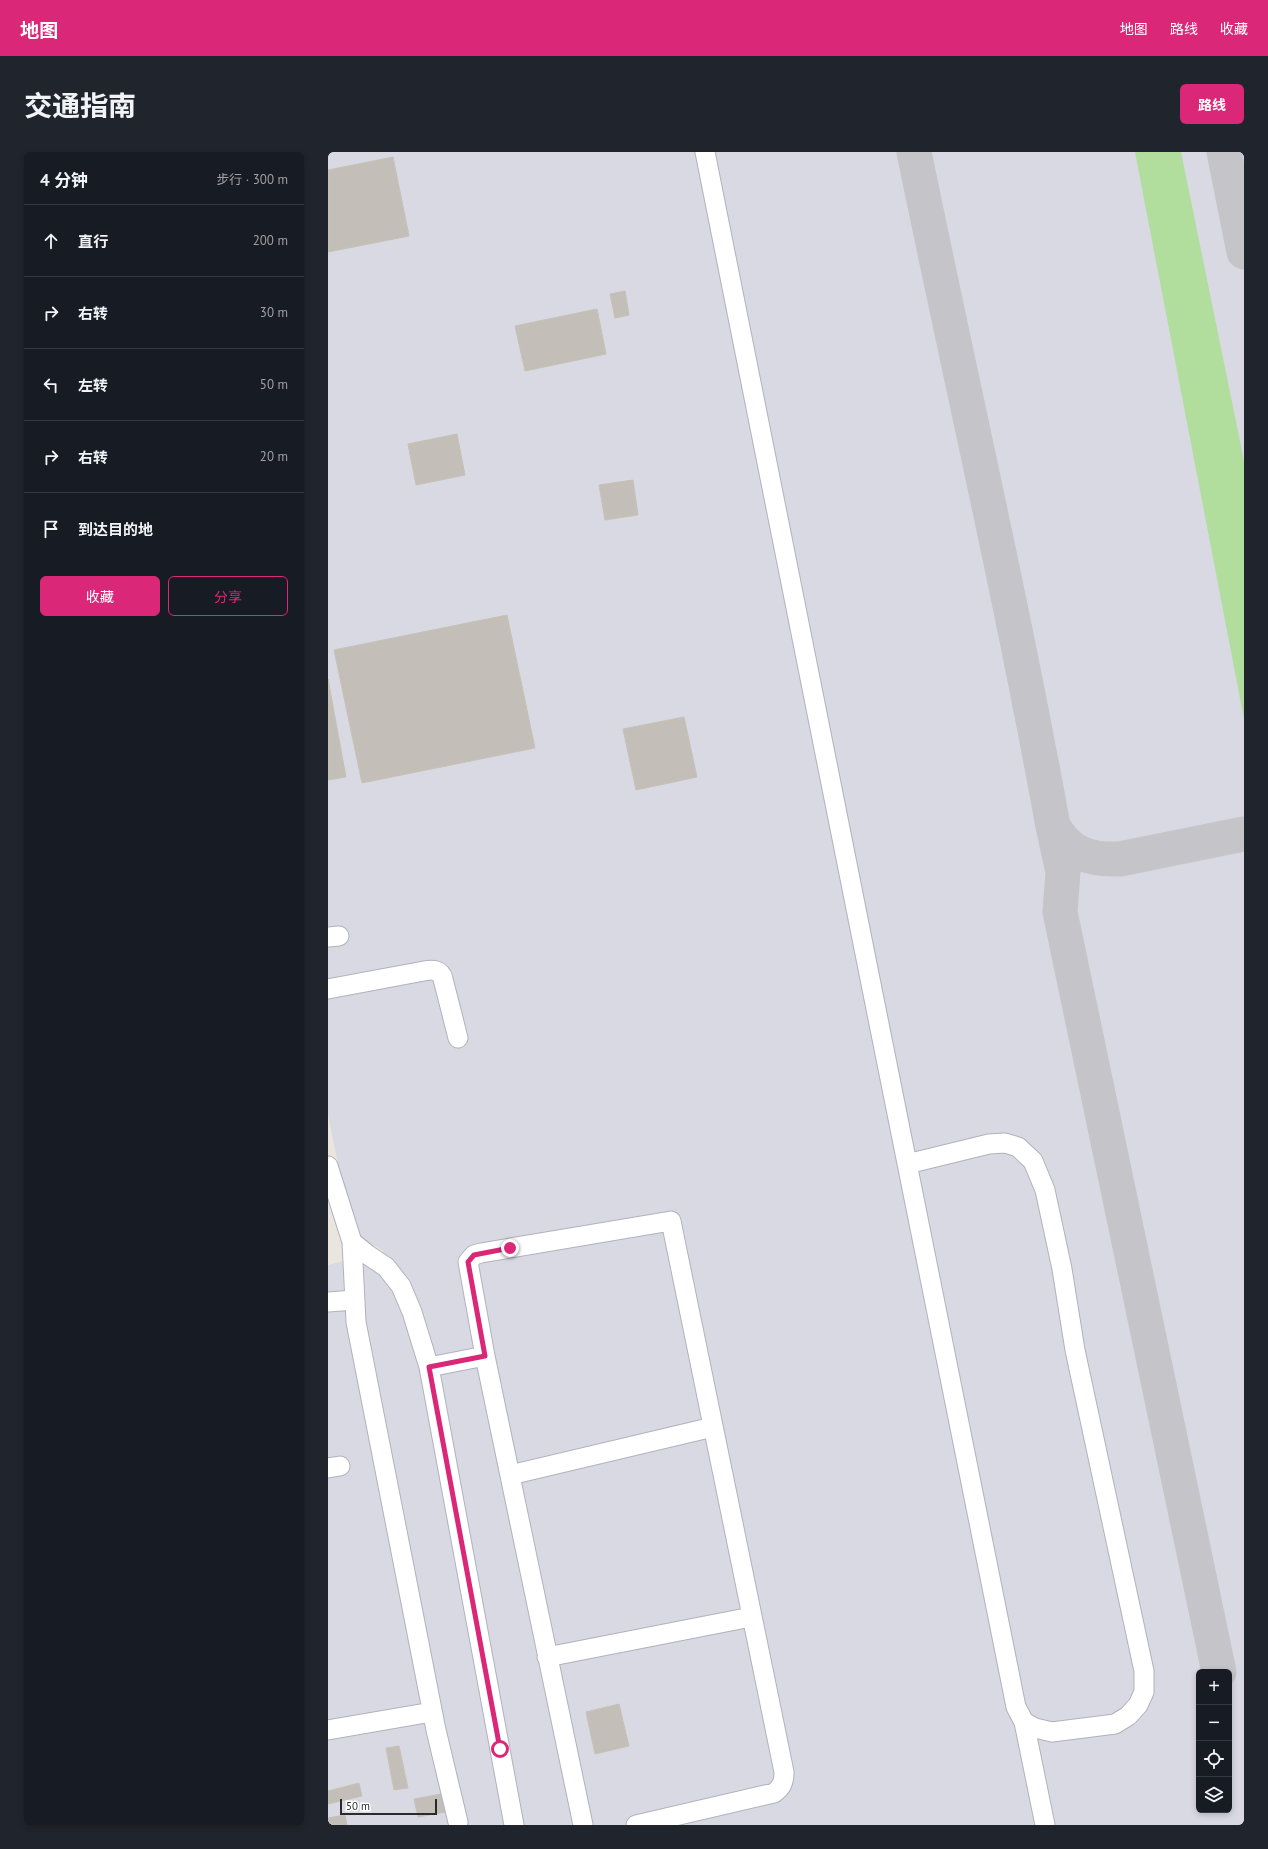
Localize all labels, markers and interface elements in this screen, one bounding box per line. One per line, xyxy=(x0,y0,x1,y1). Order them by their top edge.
text: 地图 xyxy=(20,18,58,42)
text: 地图 xyxy=(1120,20,1148,38)
text: 路线 xyxy=(1170,20,1198,38)
text: 收藏 xyxy=(1220,20,1248,38)
button: 路线 xyxy=(1180,84,1244,124)
text: 交通指南 xyxy=(24,87,136,124)
text: 4 分钟 xyxy=(40,169,88,191)
text: 步行 · 300 m xyxy=(216,171,288,188)
icon: ahead xyxy=(40,230,62,252)
text: 直行 xyxy=(78,232,108,251)
text: 200 m xyxy=(253,232,288,249)
icon: right xyxy=(40,302,62,324)
text: 右转 xyxy=(78,304,108,323)
text: 30 m xyxy=(260,304,288,321)
icon: left xyxy=(40,374,62,396)
text: 左转 xyxy=(78,376,108,395)
text: 50 m xyxy=(260,376,288,393)
icon: right xyxy=(40,446,62,468)
text: 右转 xyxy=(78,448,108,467)
text: 20 m xyxy=(260,448,288,465)
icon: arrive xyxy=(40,518,62,540)
text: 到达目的地 xyxy=(78,520,153,539)
button: 收藏 xyxy=(40,576,160,616)
button: 分享 xyxy=(168,576,288,616)
route end xyxy=(501,1239,519,1257)
map controls xyxy=(1196,1669,1232,1813)
button: + xyxy=(1196,1669,1232,1705)
button: − xyxy=(1196,1705,1232,1741)
route start xyxy=(491,1740,509,1758)
button: locate xyxy=(1196,1741,1232,1777)
button: layers xyxy=(1196,1777,1232,1813)
scale bar xyxy=(340,1797,437,1816)
text: 50 m xyxy=(346,1799,370,1813)

